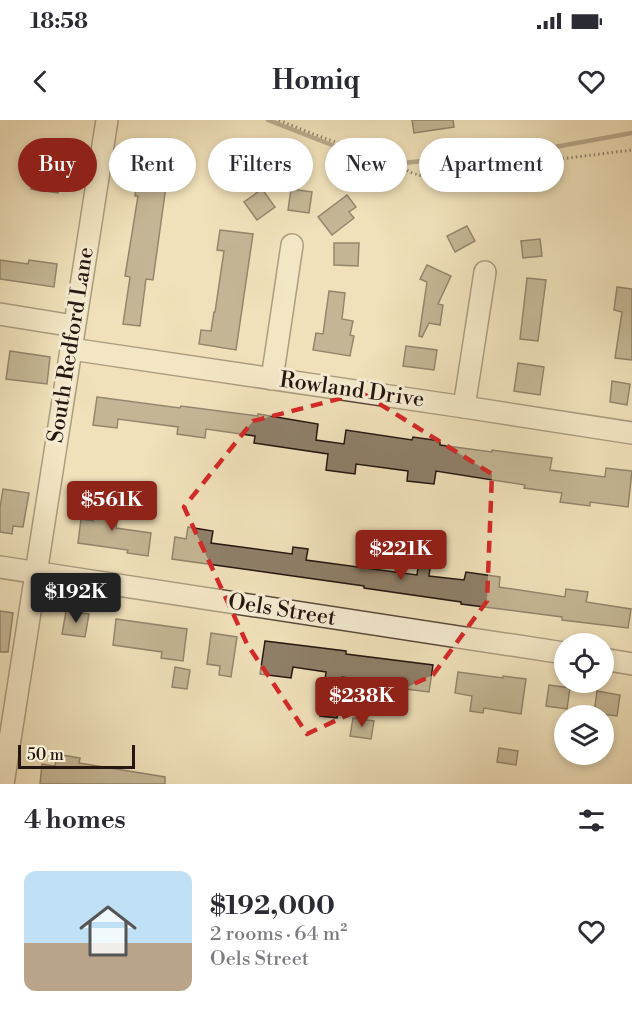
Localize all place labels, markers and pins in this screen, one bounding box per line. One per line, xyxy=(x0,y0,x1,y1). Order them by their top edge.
pin: $561K xyxy=(70,481,154,532)
pin: $221K xyxy=(359,530,443,581)
pin: $192K xyxy=(34,573,118,624)
pin: $238K xyxy=(320,677,404,728)

